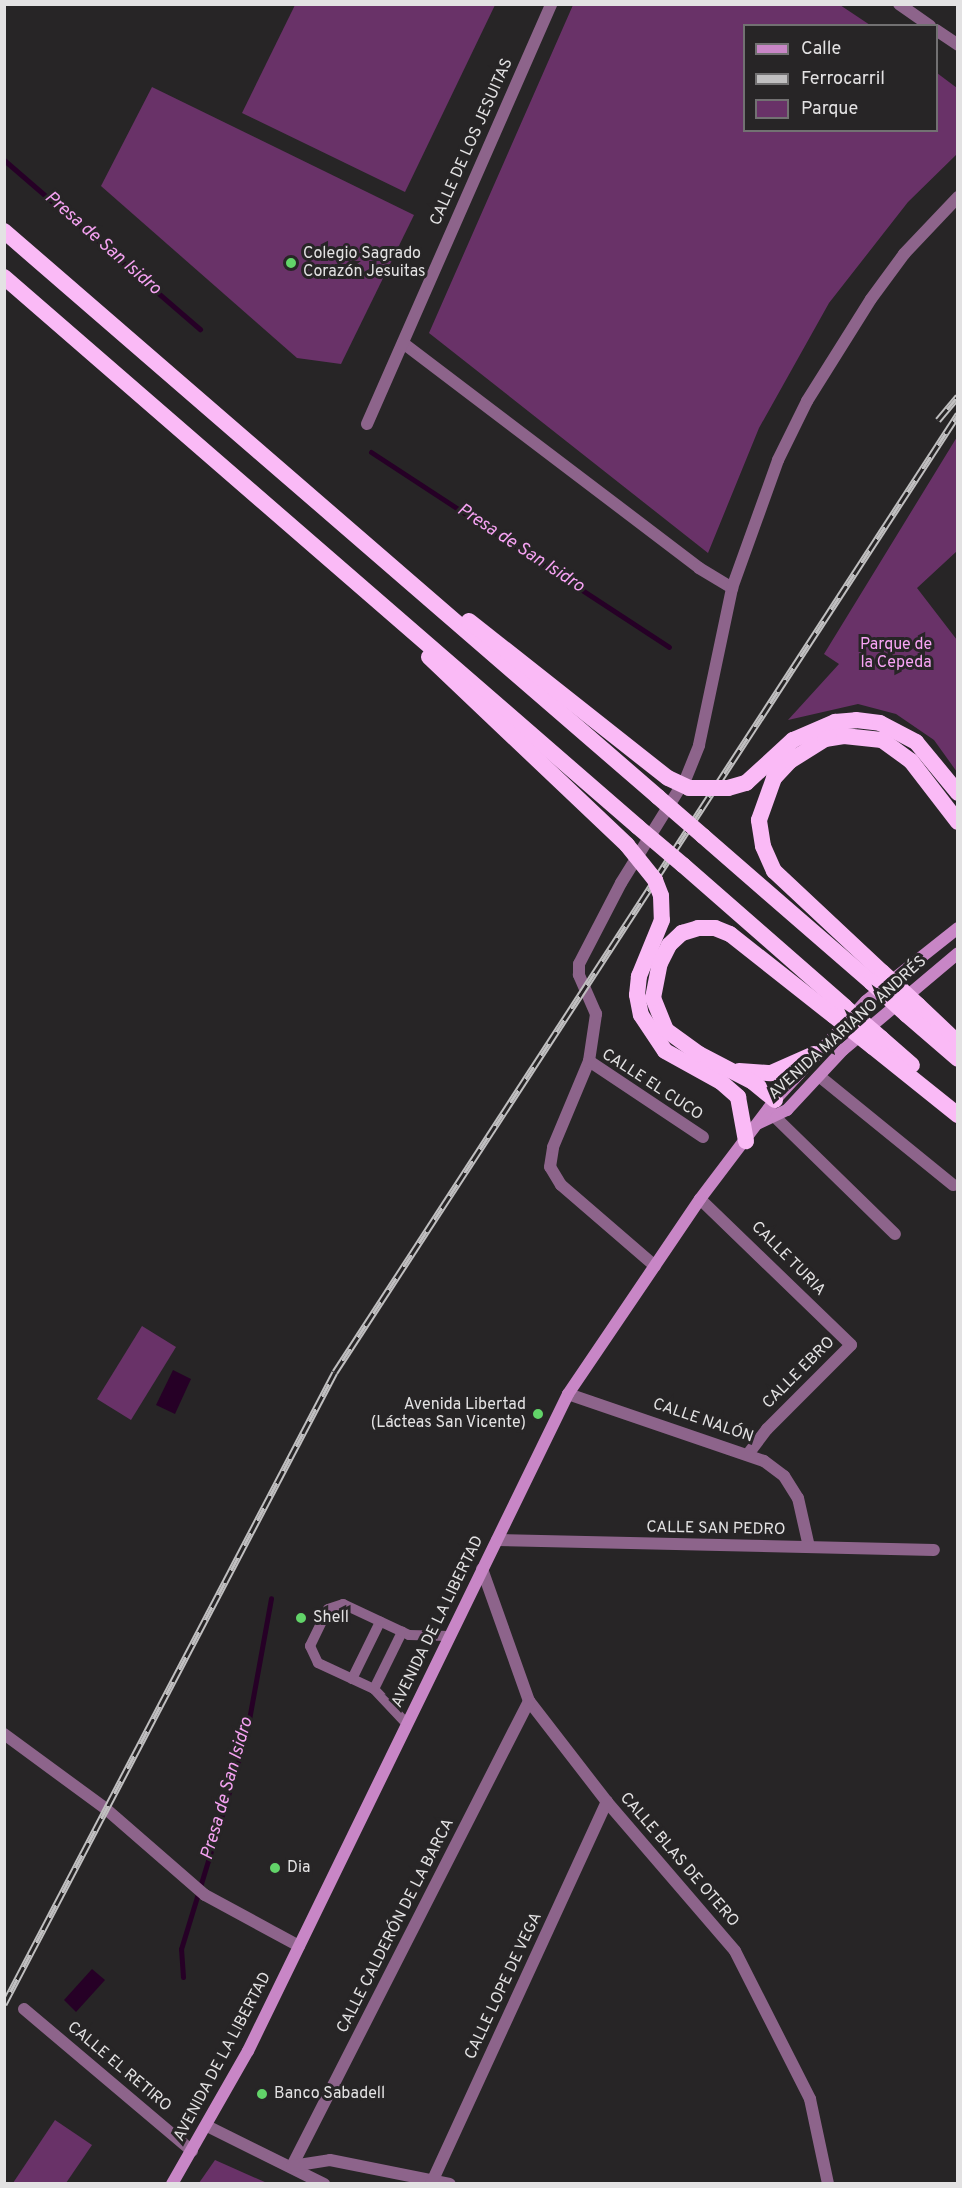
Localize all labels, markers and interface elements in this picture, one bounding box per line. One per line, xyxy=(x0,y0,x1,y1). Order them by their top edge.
legend xyxy=(743,24,938,132)
text: Calle xyxy=(801,38,841,61)
street label: CALLE DE LOS JESUITAS xyxy=(426,56,518,228)
text: Ferrocarril xyxy=(801,68,885,91)
text: Parque xyxy=(801,98,858,121)
water label: Presa de San Isidro xyxy=(39,188,165,300)
place label: Colegio Sagrado Corazón Jesuitas xyxy=(303,244,426,282)
marker: Colegio Sagrado Corazón Jesuitas xyxy=(284,256,298,270)
water label: Presa de San Isidro xyxy=(452,500,588,598)
park label: Parque de la Cepeda xyxy=(860,635,932,673)
street label: AVENIDA MARIANO ANDRÉS xyxy=(765,952,931,1104)
street label: CALLE EL CUCO xyxy=(598,1045,706,1125)
street label: CALLE TURIA xyxy=(747,1218,829,1300)
street label: CALLE EBRO xyxy=(759,1333,839,1413)
place label: Avenida Libertad (Lácteas San Vicente) xyxy=(370,1395,526,1433)
street label: CALLE NALÓN xyxy=(650,1395,756,1447)
marker: Avenida Libertad (Lácteas San Vicente) xyxy=(531,1407,545,1421)
street label: CALLE SAN PEDRO xyxy=(646,1518,786,1540)
street label: AVENIDA DE LA LIBERTAD xyxy=(388,1532,488,1712)
place label: Shell xyxy=(313,1608,349,1628)
marker: Shell xyxy=(294,1611,308,1625)
water label: Presa de San Isidro xyxy=(197,1715,259,1863)
street label: CALLE BLAS DE OTERO xyxy=(615,1789,743,1931)
street label: CALLE CALDERÓN DE LA BARCA xyxy=(333,1815,459,2037)
place label: Dia xyxy=(287,1858,310,1878)
marker: Dia xyxy=(268,1861,282,1875)
street label: CALLE LOPE DE VEGA xyxy=(461,1909,547,2063)
street label: AVENIDA DE LA LIBERTAD xyxy=(170,1969,276,2145)
street label: CALLE EL RETIRO xyxy=(63,2018,175,2116)
place label: Banco Sabadell xyxy=(274,2084,385,2104)
marker: Banco Sabadell xyxy=(255,2087,269,2101)

